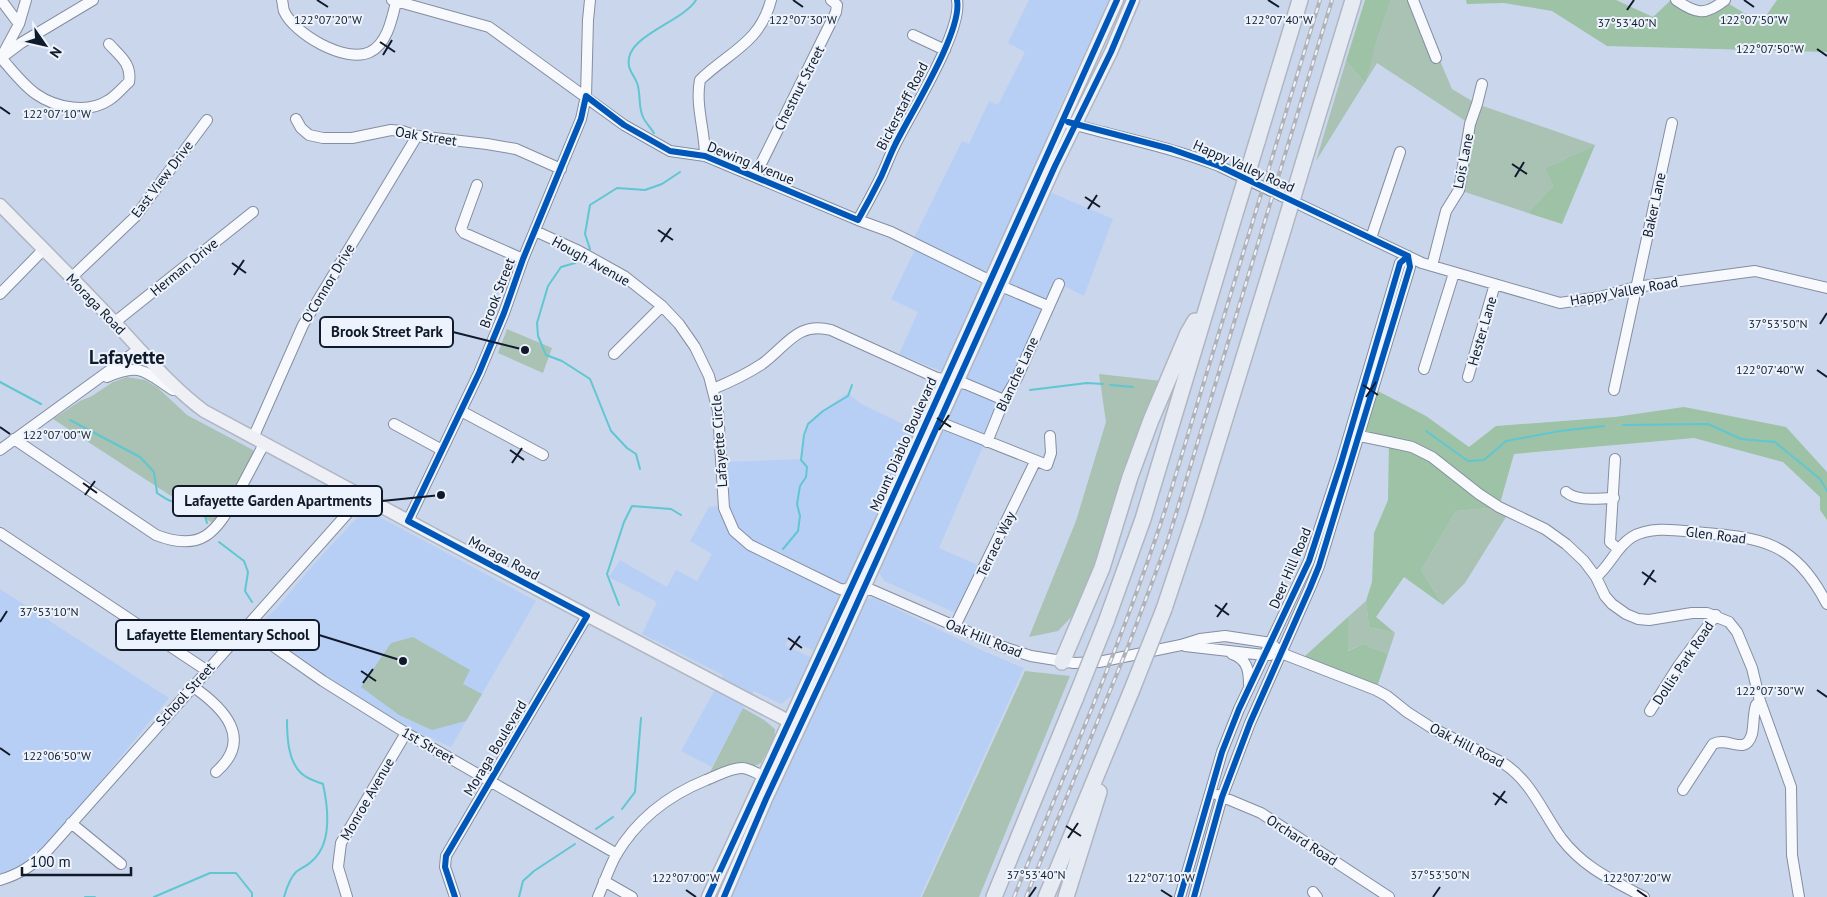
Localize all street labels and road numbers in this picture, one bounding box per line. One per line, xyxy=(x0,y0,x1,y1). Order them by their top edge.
street label: Chestnut Street xyxy=(770,42,828,133)
street label: Bickerstaff Road xyxy=(872,59,932,153)
street label: Oak Street xyxy=(394,122,458,150)
street label: Lois Lane xyxy=(1449,132,1477,190)
street label: Happy Valley Road xyxy=(1190,136,1298,196)
street label: East View Drive xyxy=(127,137,197,221)
street label: Dewing Avenue xyxy=(705,137,797,189)
street label: Baker Lane xyxy=(1638,171,1670,239)
street label: Hough Avenue xyxy=(549,232,633,290)
street label: Herman Drive xyxy=(146,234,222,300)
street label: O'Connor Drive xyxy=(297,240,359,326)
street label: Brook Street xyxy=(475,255,519,331)
street label: Moraga Road xyxy=(62,270,130,338)
street label: Happy Valley Road xyxy=(1569,273,1679,309)
street label: Hester Lane xyxy=(1464,294,1500,368)
street label: Blanche Lane xyxy=(992,334,1042,414)
street label: Mount Diablo Boulevard xyxy=(865,374,941,514)
street label: Lafayette Circle xyxy=(707,394,731,488)
street label: Terrace Way xyxy=(972,508,1020,580)
street label: Glen Road xyxy=(1685,522,1747,548)
street label: Deer Hill Road xyxy=(1265,525,1315,611)
street label: Moraga Road xyxy=(465,532,543,584)
street label: Oak Hill Road xyxy=(943,614,1025,662)
street label: Dollis Park Road xyxy=(1648,618,1718,708)
street label: School Street xyxy=(152,658,219,730)
street label: Moraga Boulevard xyxy=(459,697,531,799)
street label: Oak Hill Road xyxy=(1427,719,1507,771)
street label: 1st Street xyxy=(398,723,458,767)
street label: Monroe Avenue xyxy=(336,754,398,844)
street label: Orchard Road xyxy=(1263,810,1341,870)

